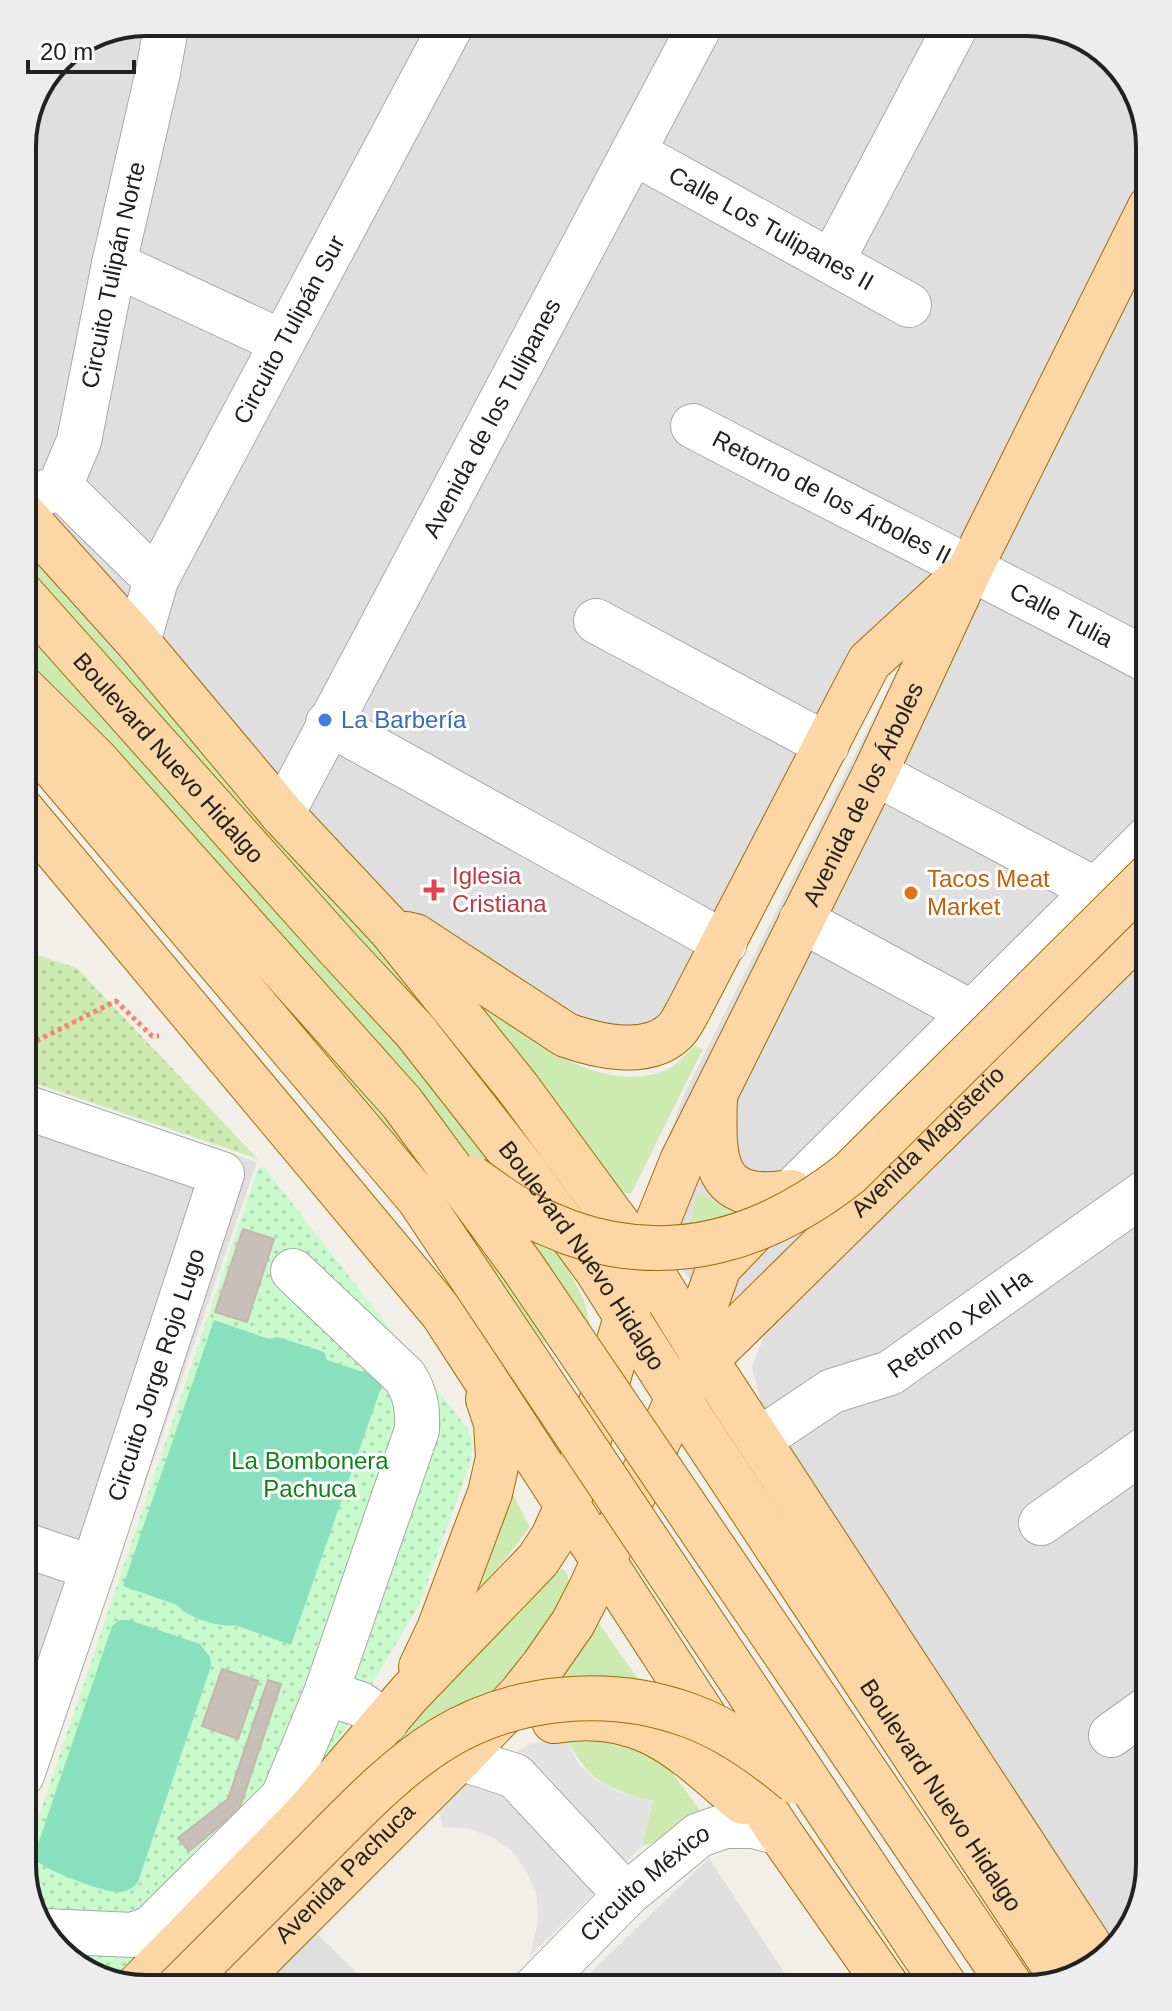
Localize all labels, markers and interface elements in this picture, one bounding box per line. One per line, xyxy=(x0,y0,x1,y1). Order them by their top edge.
scale bar xyxy=(28,24,134,74)
text: 20 m xyxy=(40,38,93,65)
street label: Circuito Tulipán Norte xyxy=(76,159,150,391)
street label: Calle Los Tulipanes II xyxy=(664,161,878,296)
street label: Circuito Tulipán Sur xyxy=(228,231,350,428)
street label: Avenida de los Tulipanes xyxy=(417,294,566,542)
street label: Retorno de los Árboles II xyxy=(708,425,956,569)
street label: Calle Tulia xyxy=(1005,577,1118,653)
street label: Boulevard Nuevo Hidalgo xyxy=(68,647,270,868)
street label: Avenida de los Árboles xyxy=(797,678,928,910)
place label: La Barbería xyxy=(341,706,467,733)
marker: La Barbería xyxy=(316,711,334,729)
place label: Iglesia Cristiana xyxy=(452,862,547,917)
place label: Tacos Meat Market xyxy=(927,865,1050,920)
marker: Iglesia Cristiana xyxy=(423,879,445,901)
marker: Tacos Meat Market xyxy=(902,884,920,902)
street label: Avenida Magisterio xyxy=(845,1060,1010,1222)
street label: Boulevard Nuevo Hidalgo xyxy=(494,1136,671,1375)
street label: Circuito Jorge Rojo Lugo xyxy=(102,1245,210,1505)
street label: Retorno Xell Ha xyxy=(882,1263,1037,1383)
park label: La Bombonera Pachuca xyxy=(231,1447,389,1502)
street label: Boulevard Nuevo Hidalgo xyxy=(855,1674,1028,1916)
street label: Avenida Pachuca xyxy=(269,1797,421,1948)
street label: Circuito México xyxy=(574,1818,713,1947)

